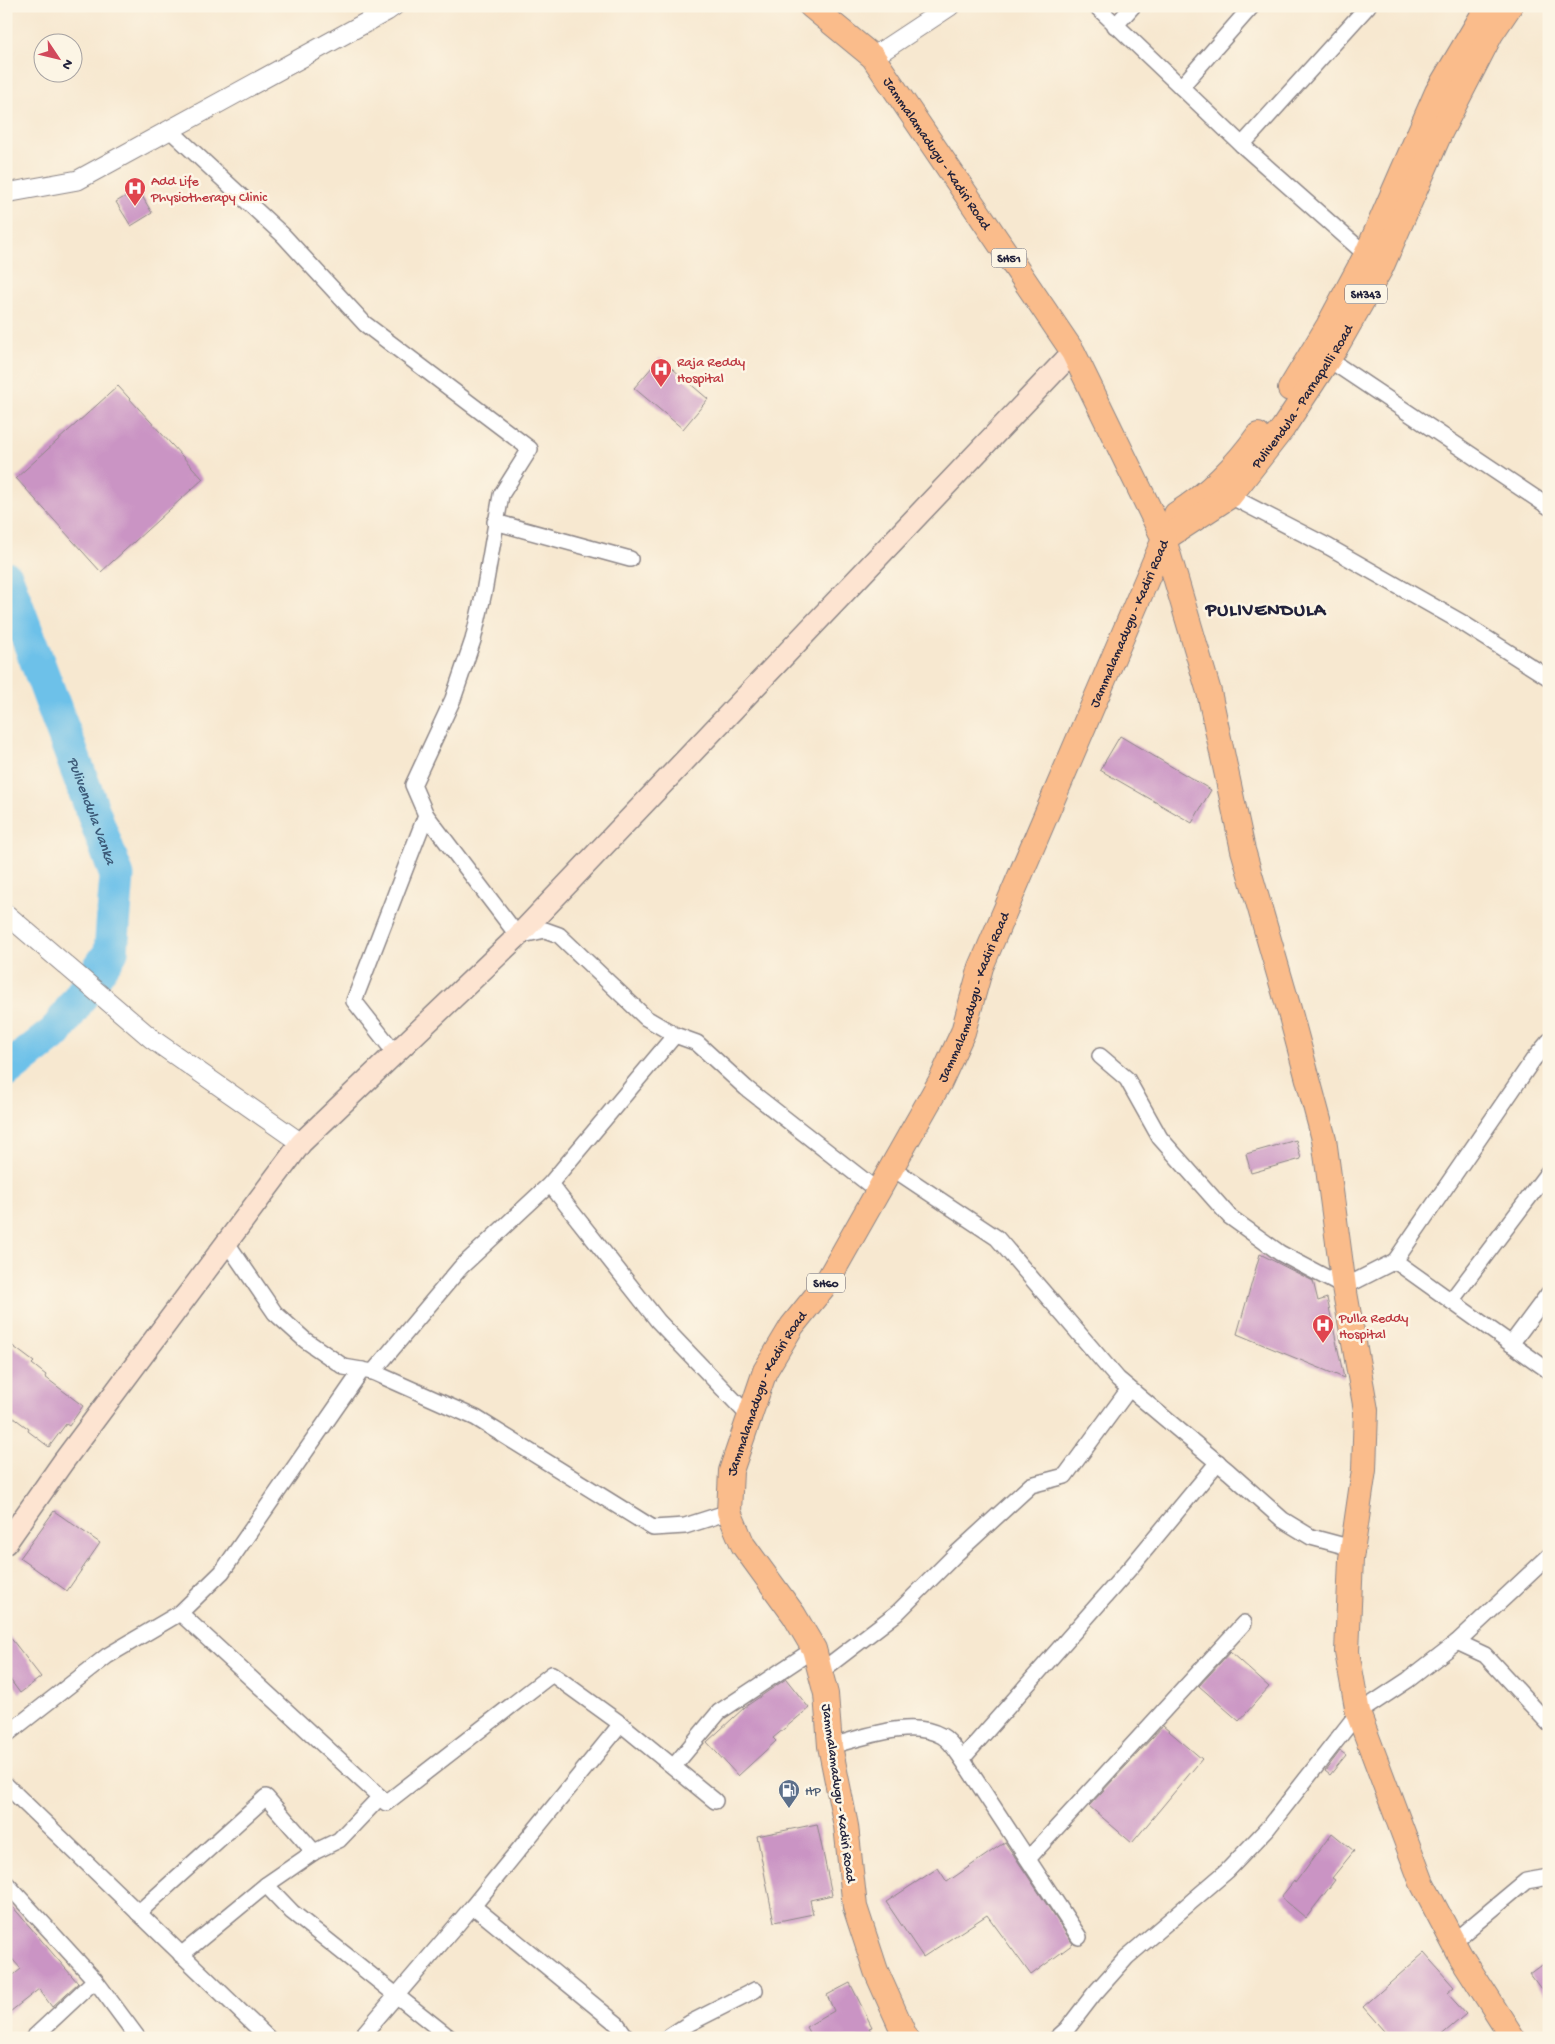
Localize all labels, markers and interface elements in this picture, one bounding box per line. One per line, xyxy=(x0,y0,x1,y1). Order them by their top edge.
north arrow xyxy=(32,32,82,82)
text: N xyxy=(57,55,76,73)
street label: Jammalamadugu - Kadiri Road xyxy=(878,75,995,235)
place label: Add Life Physiotherapy Clinic xyxy=(150,174,268,207)
hospital icon: Add Life Physiotherapy Clinic xyxy=(123,176,147,207)
road number: SH51 xyxy=(992,248,1026,268)
road number: SH343 xyxy=(1345,284,1387,304)
street label: Pulivendula - Parnapalli Road xyxy=(1248,321,1359,473)
place label: Raja Reddy Hospital xyxy=(677,355,745,388)
hospital icon: Raja Reddy Hospital xyxy=(649,357,673,388)
street label: Jammalamadugu - Kadiri Road xyxy=(1087,536,1174,711)
district label: PULIVENDULA xyxy=(1205,600,1327,623)
water label: Pulivendula Vanka xyxy=(62,755,119,869)
street label: Jammalamadugu - Kadiri Road xyxy=(935,909,1015,1086)
road number: SH60 xyxy=(807,1274,845,1292)
street label: Jammalamadugu - Kadiri Road xyxy=(725,1307,813,1476)
place label: Pulla Reddy Hospital xyxy=(1338,1311,1409,1344)
hospital icon: Pulla Reddy Hospital xyxy=(1311,1313,1335,1344)
street label: Jammalamadugu - Kadiri Road xyxy=(817,1703,859,1886)
fuel station icon: HP xyxy=(777,1778,801,1809)
place label: HP xyxy=(805,1784,821,1801)

